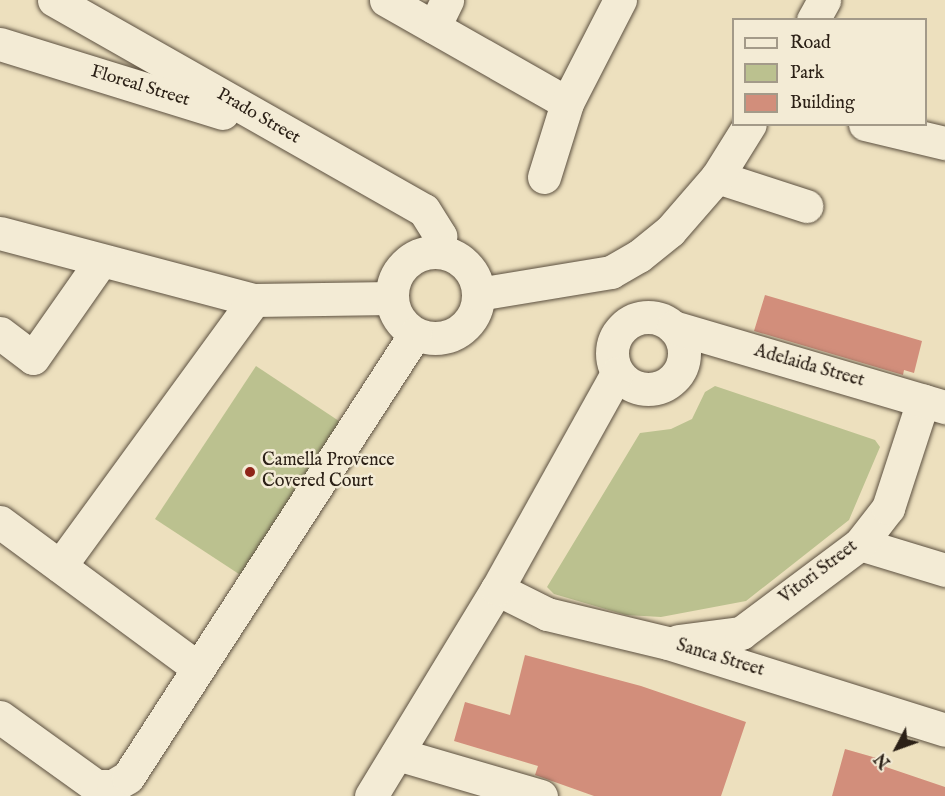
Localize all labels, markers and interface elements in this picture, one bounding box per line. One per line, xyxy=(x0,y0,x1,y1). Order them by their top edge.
legend xyxy=(732,18,927,126)
text: Road xyxy=(790,32,831,55)
street label: Floreal Street xyxy=(88,62,192,112)
text: Park xyxy=(790,62,824,85)
street label: Prado Street xyxy=(212,84,304,150)
text: Building xyxy=(790,92,855,115)
street label: Adelaida Street xyxy=(751,341,867,393)
place label: Camella Provence Covered Court xyxy=(262,451,395,494)
marker: Camella Provence Covered Court xyxy=(243,465,257,479)
street label: Vitori Street xyxy=(776,537,862,609)
street label: Sanca Street xyxy=(673,635,767,683)
north arrow xyxy=(867,718,927,778)
text: N xyxy=(871,748,896,772)

